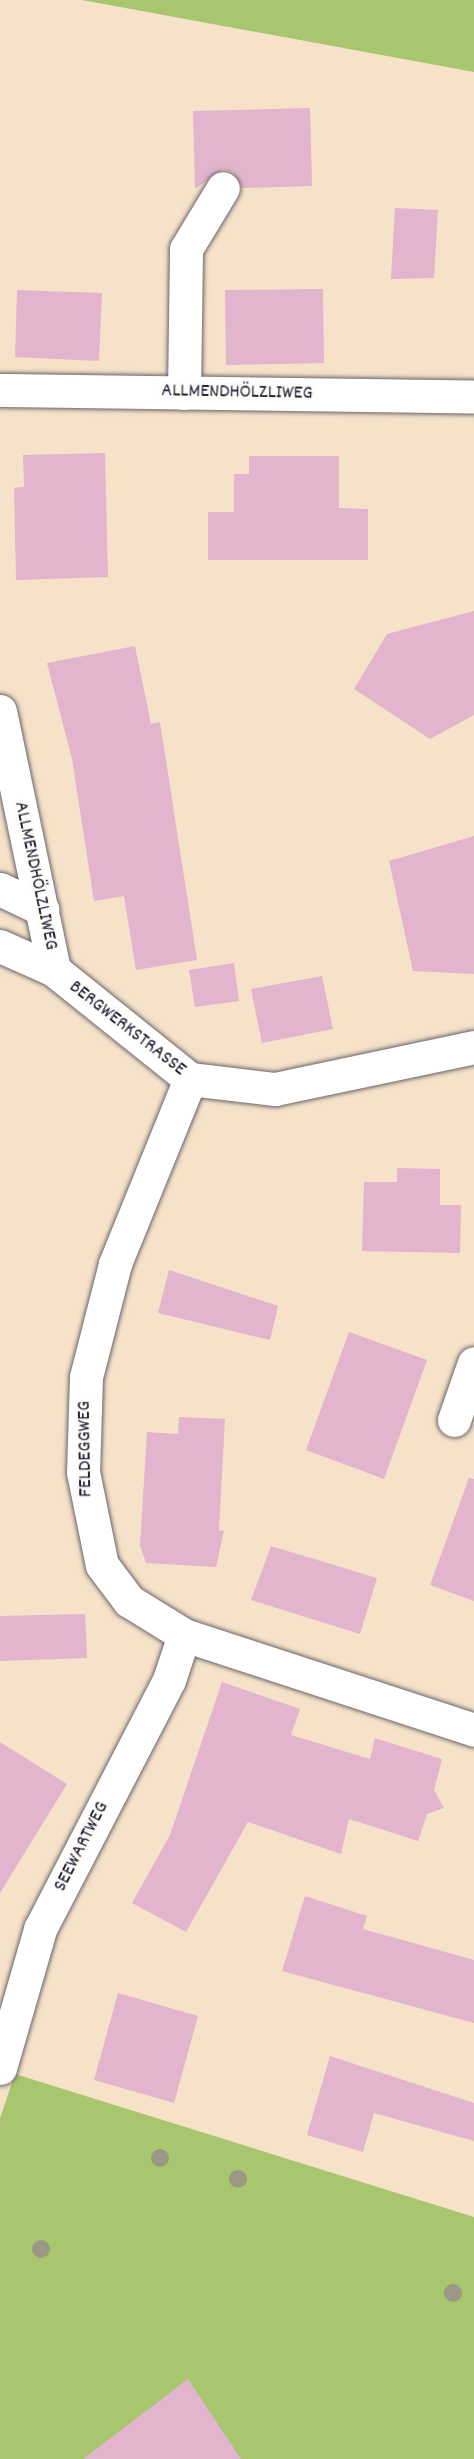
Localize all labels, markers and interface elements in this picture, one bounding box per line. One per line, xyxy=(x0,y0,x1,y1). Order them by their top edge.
street label: ALLMENDHÖLZLIWEG xyxy=(161,380,313,406)
street label: ALLMENDHÖLZLIWEG xyxy=(8,799,62,953)
street label: BERGWERKSTRASSE xyxy=(64,976,190,1082)
street label: FELDEGGWEG xyxy=(73,1401,99,1497)
street label: SEEWARTWEG xyxy=(49,1798,115,1896)

